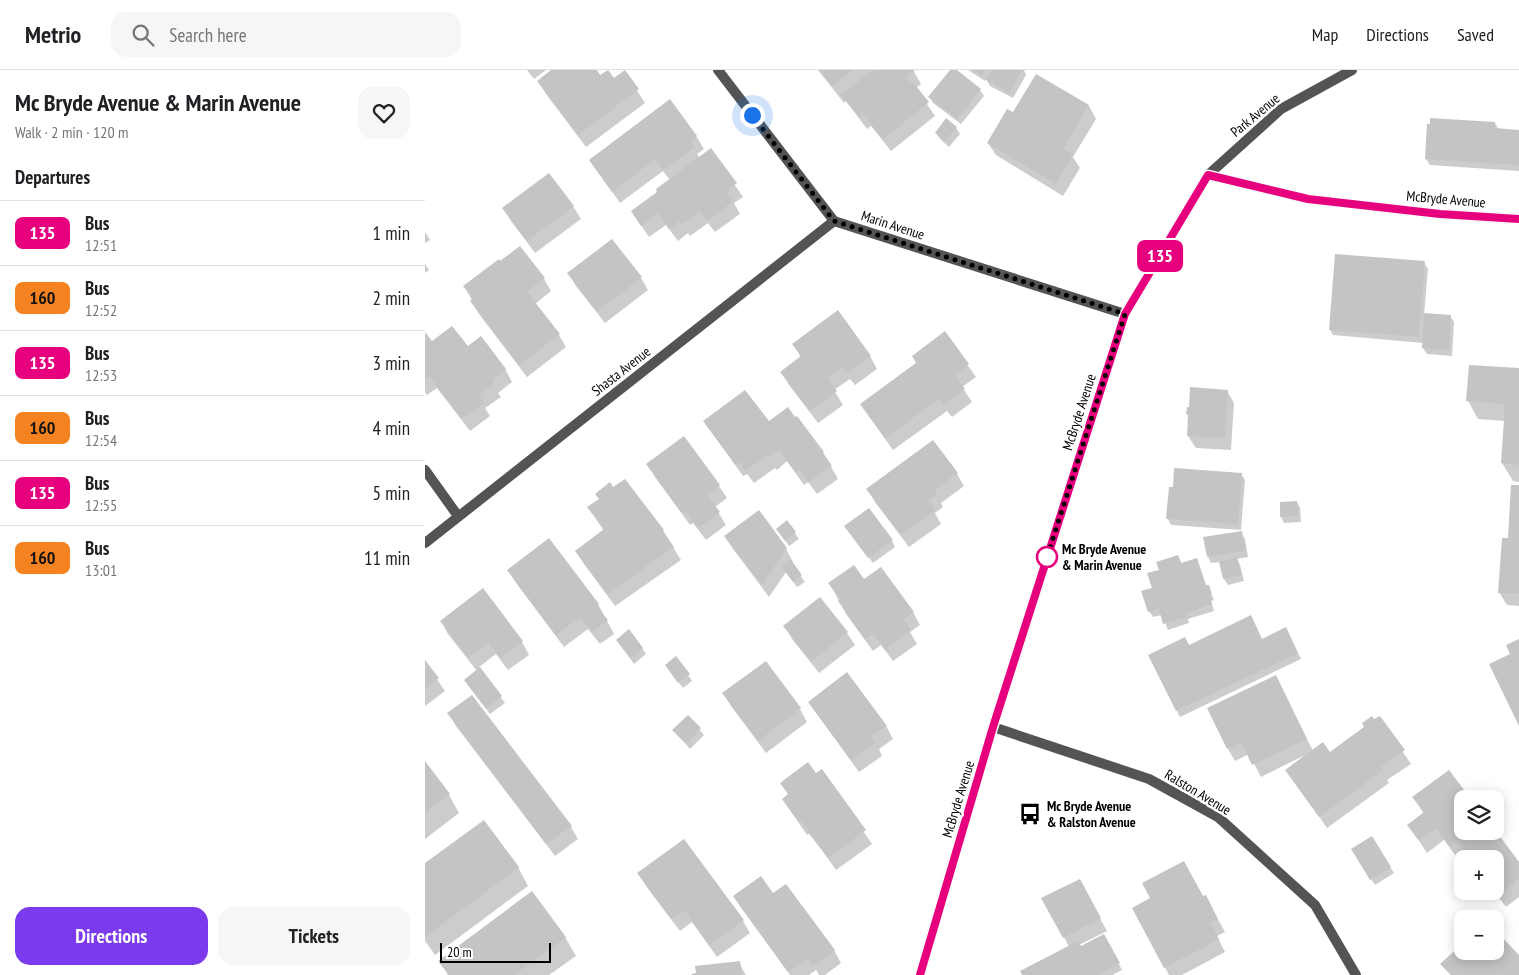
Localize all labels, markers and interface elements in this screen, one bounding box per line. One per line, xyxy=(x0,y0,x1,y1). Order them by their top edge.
search box xyxy=(111,12,461,57)
text: Metrio xyxy=(25,19,81,50)
icon: search xyxy=(129,21,157,49)
text: Search here xyxy=(169,23,247,47)
text: Map xyxy=(1312,23,1338,46)
text: Directions xyxy=(1366,23,1429,46)
text: Saved xyxy=(1457,23,1494,46)
text: Mc Bryde Avenue & Marin Avenue xyxy=(15,87,301,118)
button: heart xyxy=(358,87,410,139)
street label: Park Avenue xyxy=(1227,89,1283,141)
your location xyxy=(740,103,765,128)
text: Walk · 2 min · 120 m xyxy=(15,122,128,142)
text: Departures xyxy=(15,165,90,189)
street label: McBryde Avenue xyxy=(1406,187,1487,211)
street label: Marin Avenue xyxy=(859,206,927,244)
text: Bus xyxy=(85,211,109,235)
text: 135 xyxy=(30,221,55,244)
text: 1 min xyxy=(373,221,410,245)
text: 12:51 xyxy=(85,235,117,255)
line badge: 135 xyxy=(1131,240,1189,272)
text: 135 xyxy=(1147,244,1173,267)
text: Bus xyxy=(85,276,109,300)
text: 160 xyxy=(30,286,55,309)
text: 2 min xyxy=(373,286,410,310)
text: 12:52 xyxy=(85,300,117,320)
text: Bus xyxy=(85,341,109,365)
street label: Shasta Avenue xyxy=(588,342,654,400)
text: 135 xyxy=(30,351,55,374)
text: 3 min xyxy=(373,351,410,375)
text: 12:53 xyxy=(85,365,117,385)
street label: McBryde Avenue xyxy=(1058,371,1100,453)
text: Bus xyxy=(85,406,109,430)
text: 160 xyxy=(30,416,55,439)
text: 4 min xyxy=(373,416,410,440)
text: 12:54 xyxy=(85,430,117,450)
text: Bus xyxy=(85,471,109,495)
text: 135 xyxy=(30,481,55,504)
text: 5 min xyxy=(373,481,410,505)
text: 12:55 xyxy=(85,495,117,515)
text: Bus xyxy=(85,536,109,560)
place label: Mc Bryde Avenue & Marin Avenue xyxy=(1062,540,1146,574)
text: 160 xyxy=(30,546,55,569)
text: 11 min xyxy=(364,546,410,570)
marker: Mc Bryde Avenue & Marin Avenue xyxy=(1036,546,1058,568)
text: 13:01 xyxy=(85,560,117,580)
street label: McBryde Avenue xyxy=(938,758,978,840)
street label: Ralston Avenue xyxy=(1162,765,1235,819)
map controls xyxy=(1454,790,1504,960)
button: layers xyxy=(1454,790,1504,840)
place label: Mc Bryde Avenue & Ralston Avenue xyxy=(1047,797,1136,831)
bus stop icon: Mc Bryde Avenue & Ralston Avenue xyxy=(1017,801,1043,827)
button: + xyxy=(1454,850,1504,900)
button: Directions xyxy=(15,907,208,965)
button: Tickets xyxy=(218,907,410,965)
button: − xyxy=(1454,910,1504,960)
scale bar xyxy=(440,940,551,963)
text: 20 m xyxy=(447,943,472,961)

